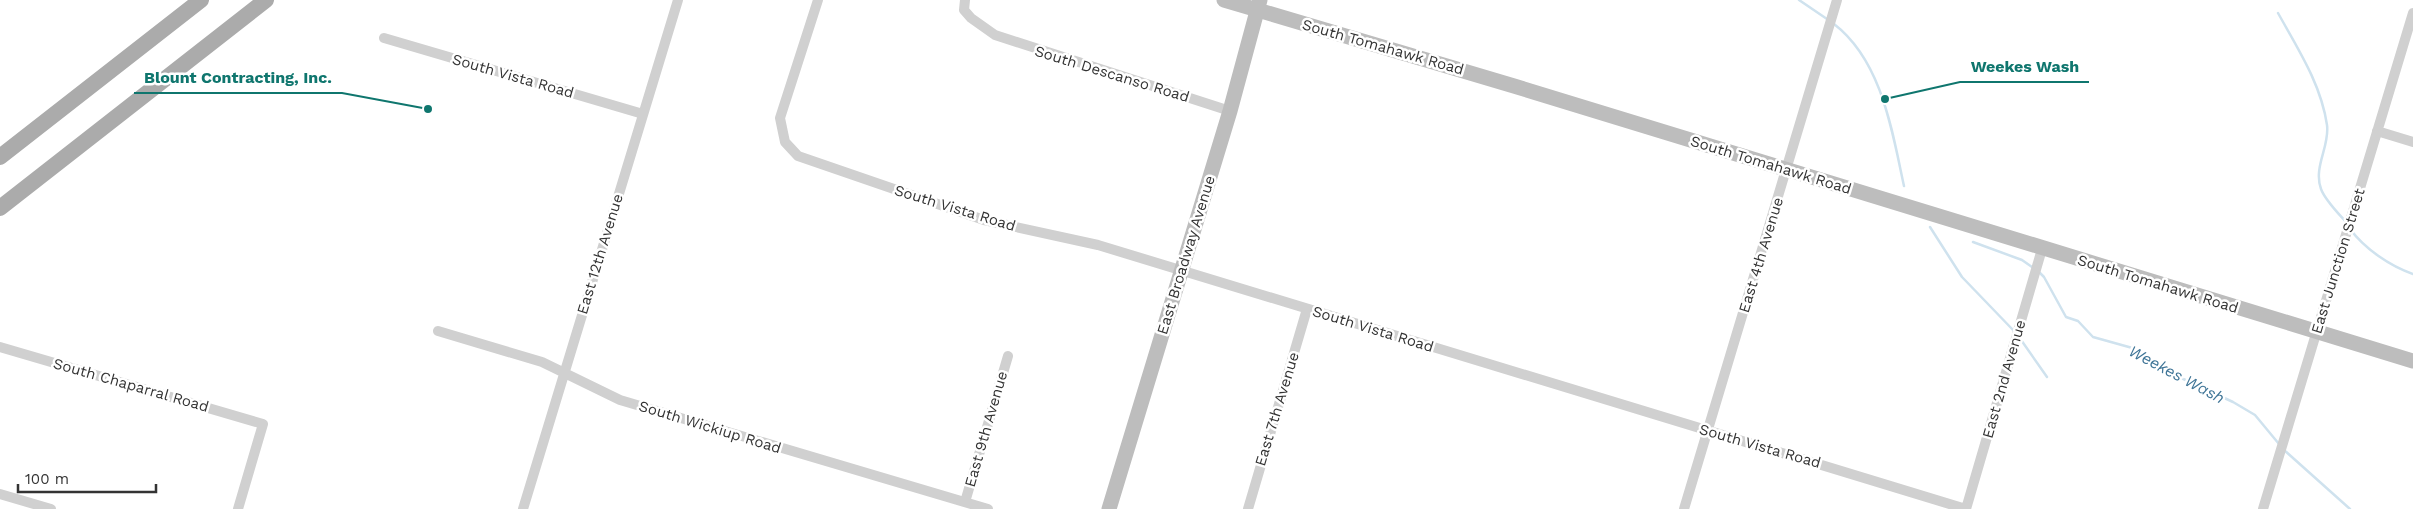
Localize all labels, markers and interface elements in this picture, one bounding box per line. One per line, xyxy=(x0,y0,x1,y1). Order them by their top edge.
street label: South Tomahawk Road xyxy=(1300,15,1466,79)
street label: South Descanso Road xyxy=(1033,42,1191,106)
street label: South Vista Road xyxy=(450,50,576,102)
callout: Weekes Wash xyxy=(1960,51,2089,82)
text: Weekes Wash xyxy=(1971,57,2079,76)
callout: Blount Contracting, Inc. xyxy=(134,62,342,93)
text: Blount Contracting, Inc. xyxy=(144,68,332,87)
street label: South Tomahawk Road xyxy=(1688,132,1854,198)
street label: East Broadway Avenue xyxy=(1153,173,1219,337)
street label: South Vista Road xyxy=(892,181,1018,235)
street label: East Junction Street xyxy=(2307,185,2369,336)
street label: East 12th Avenue xyxy=(573,192,627,316)
street label: East 4th Avenue xyxy=(1735,195,1787,315)
street label: South Tomahawk Road xyxy=(2075,251,2241,317)
street label: South Vista Road xyxy=(1310,302,1436,356)
street label: East 2nd Avenue xyxy=(1978,318,2030,440)
water label: Weekes Wash xyxy=(2126,341,2228,408)
street label: East 7th Avenue xyxy=(1251,350,1303,468)
street label: South Chaparral Road xyxy=(51,354,211,416)
street label: East 9th Avenue xyxy=(961,369,1011,489)
street label: South Wickiup Road xyxy=(637,397,783,457)
street label: South Vista Road xyxy=(1697,420,1823,472)
scale bar xyxy=(18,462,155,494)
text: 100 m xyxy=(25,470,69,488)

